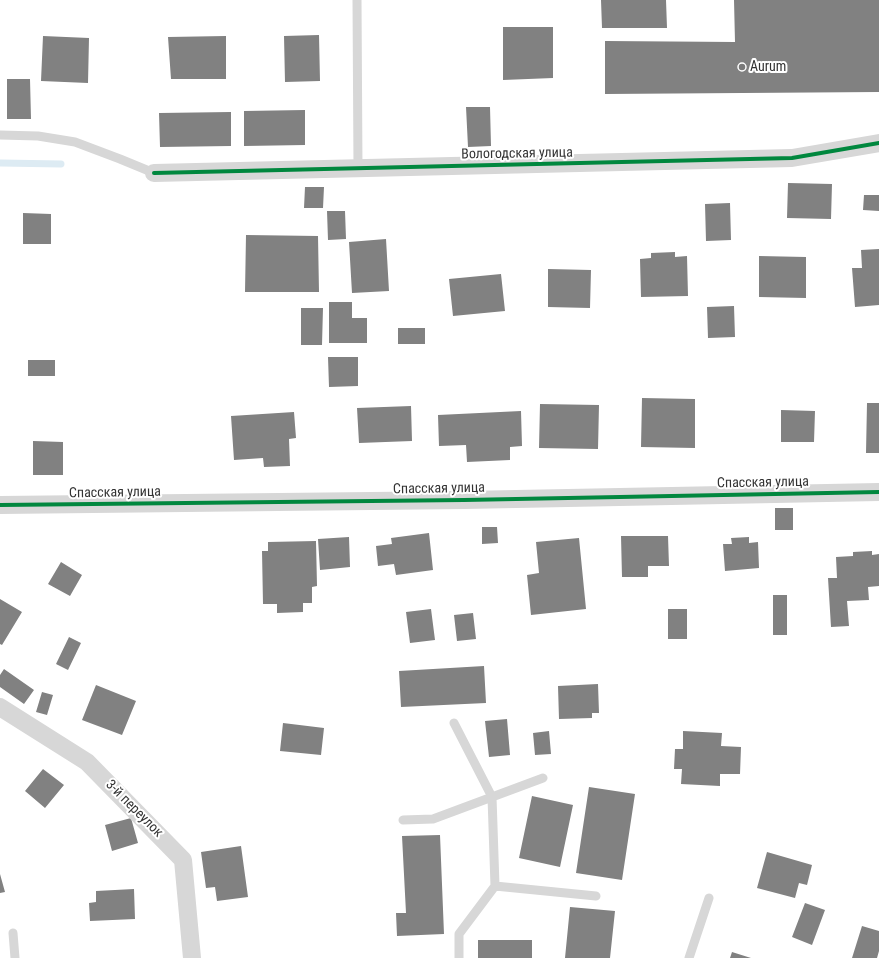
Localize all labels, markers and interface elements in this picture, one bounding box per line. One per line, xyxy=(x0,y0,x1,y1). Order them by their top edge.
place label: Aurum xyxy=(750,59,786,75)
marker: Aurum xyxy=(737,62,747,72)
street label: Вологодская улица xyxy=(461,145,573,163)
street label: Спасская улица xyxy=(717,474,809,492)
street label: Спасская улица xyxy=(393,480,485,498)
street label: Спасская улица xyxy=(69,484,161,502)
street label: 3-й переулок xyxy=(102,777,166,841)

